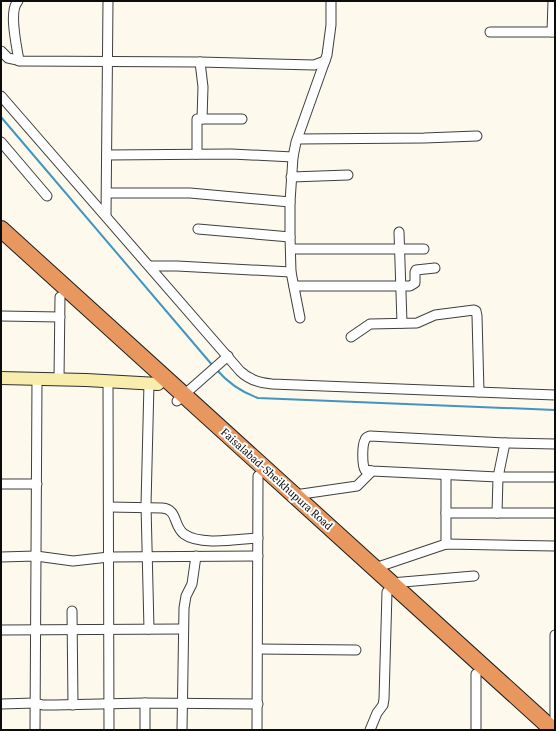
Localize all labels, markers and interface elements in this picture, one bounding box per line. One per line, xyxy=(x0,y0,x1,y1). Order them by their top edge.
street label: Faisalabad-Sheikhupura Road xyxy=(218,425,336,533)

